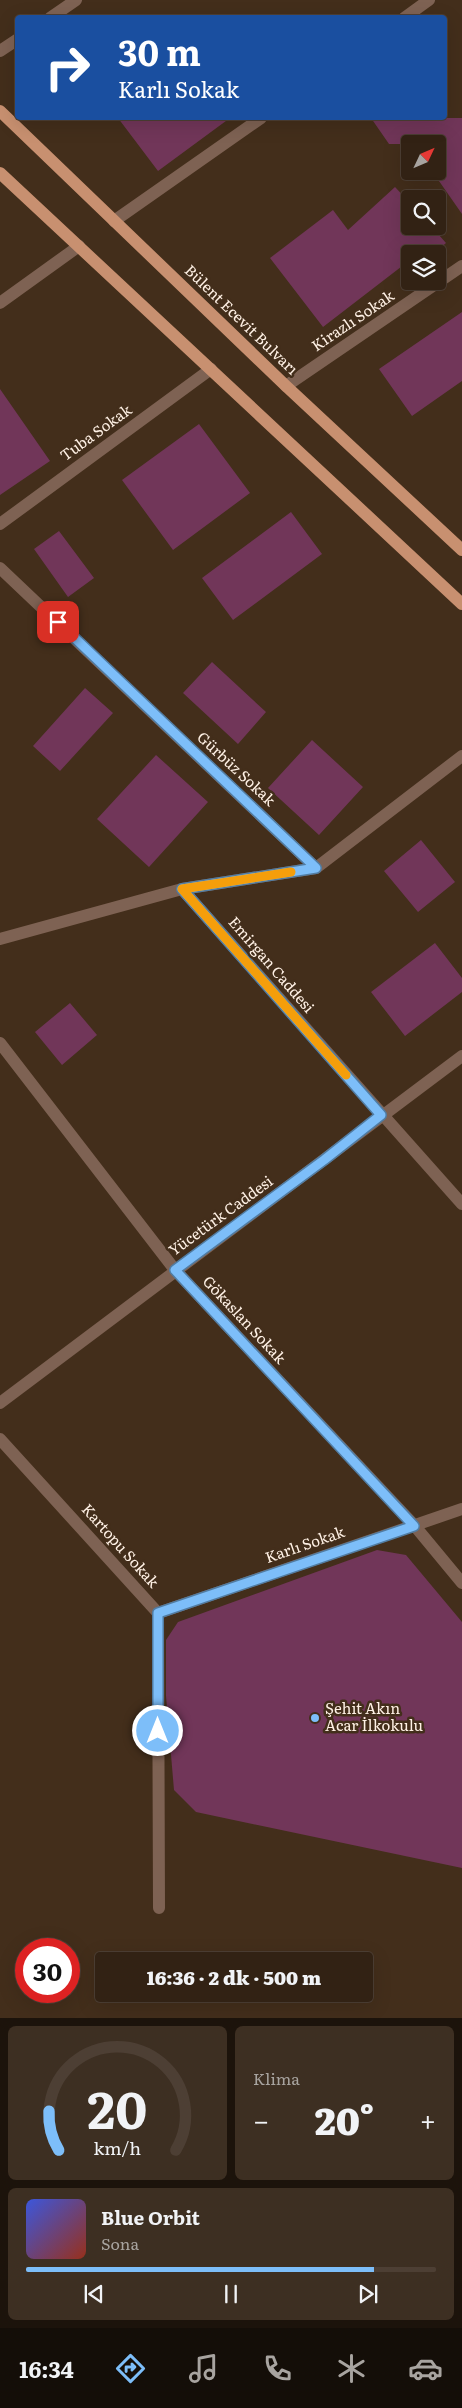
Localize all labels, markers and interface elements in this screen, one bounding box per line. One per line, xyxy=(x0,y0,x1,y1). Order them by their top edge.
text: 30 m xyxy=(118,25,201,77)
icon: right xyxy=(35,35,100,100)
text: Karlı Sokak xyxy=(118,72,239,105)
north arrow xyxy=(401,135,446,180)
map controls xyxy=(401,135,446,290)
button: search xyxy=(401,190,446,235)
button: layers xyxy=(401,245,446,290)
street label: Bülent Ecevit Bulvarı xyxy=(180,259,304,379)
street label: Kirazlı Sokak xyxy=(306,283,399,356)
street label: Tuba Sokak xyxy=(54,397,137,466)
pin xyxy=(37,601,79,643)
icon: arrive xyxy=(44,608,72,636)
street label: Gürbüz Sokak xyxy=(193,725,282,811)
street label: Emirgan Caddesi xyxy=(224,911,321,1017)
street label: Yücetürk Caddesi xyxy=(163,1169,277,1261)
street label: Gökaslan Sokak xyxy=(198,1270,293,1369)
street label: Kartopu Sokak xyxy=(77,1498,166,1593)
street label: Karlı Sokak xyxy=(262,1519,348,1568)
place label: Şehit Akın Acar İlkokulu xyxy=(325,1696,423,1736)
position arrow xyxy=(131,1704,183,1756)
marker: Şehit Akın Acar İlkokulu xyxy=(309,1712,321,1724)
speed limit sign: 30 xyxy=(15,1938,80,2003)
text: 16:36 · 2 dk · 500 m xyxy=(147,1963,321,1991)
text: Klima xyxy=(253,2066,300,2090)
text: 20 xyxy=(88,2068,147,2145)
text: 20° xyxy=(315,2090,374,2147)
text: − xyxy=(253,2098,269,2140)
text: + xyxy=(420,2098,436,2140)
text: km/h xyxy=(94,2134,141,2161)
text: Blue Orbit xyxy=(101,2203,200,2231)
text: Sona xyxy=(101,2231,139,2255)
icon: previous xyxy=(80,2280,108,2308)
icon: pause xyxy=(217,2280,245,2308)
icon: next xyxy=(354,2280,382,2308)
icon: directions xyxy=(113,2351,148,2386)
icon: music xyxy=(186,2351,221,2386)
icon: phone xyxy=(260,2351,295,2386)
icon: climate xyxy=(334,2351,369,2386)
icon: car xyxy=(408,2351,443,2386)
text: 16:34 xyxy=(19,2352,74,2385)

